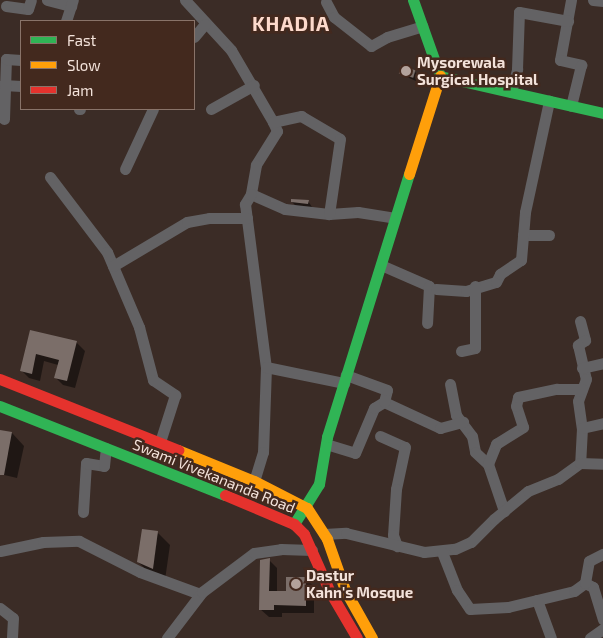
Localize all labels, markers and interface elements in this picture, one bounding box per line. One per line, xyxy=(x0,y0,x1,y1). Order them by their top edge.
district label: KHADIA xyxy=(251,11,331,35)
legend xyxy=(20,20,195,110)
text: Fast xyxy=(67,31,96,49)
place label: Mysorewala Surgical Hospital xyxy=(417,53,538,88)
text: Slow xyxy=(67,56,101,74)
marker: Mysorewala Surgical Hospital xyxy=(399,64,413,78)
text: Jam xyxy=(67,81,93,99)
street label: Swami Vivekananda Road xyxy=(130,435,298,517)
place label: Dastur Kahn's Mosque xyxy=(306,566,413,601)
marker: Dastur Kahn's Mosque xyxy=(290,578,302,590)

